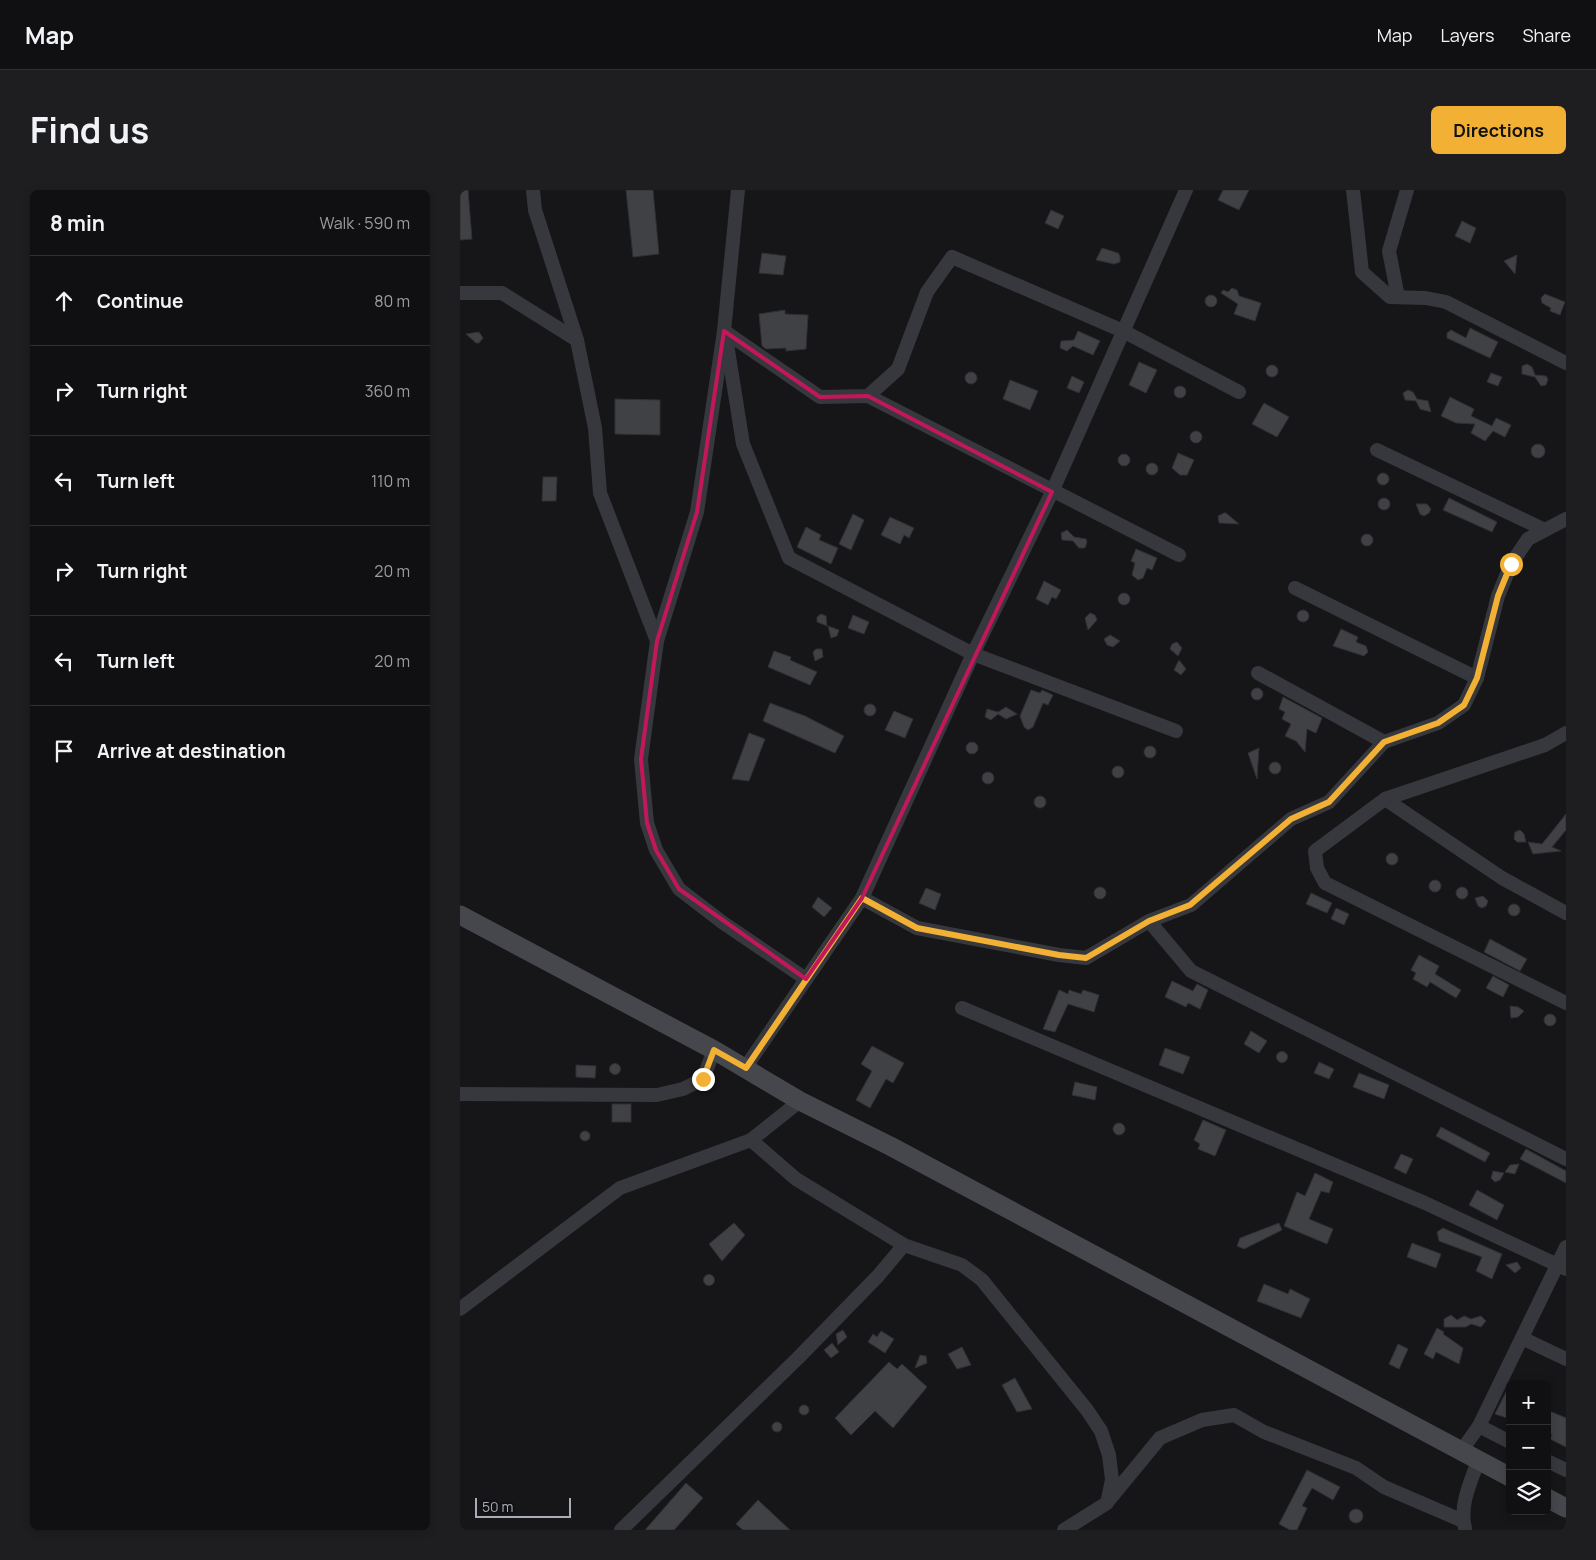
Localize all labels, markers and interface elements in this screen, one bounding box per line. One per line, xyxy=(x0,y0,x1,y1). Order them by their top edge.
text: Map xyxy=(25,18,74,51)
text: Map xyxy=(1377,23,1412,47)
text: Layers xyxy=(1440,23,1494,47)
text: Share xyxy=(1522,23,1571,47)
text: Find us xyxy=(30,106,149,154)
button: Directions xyxy=(1431,106,1566,154)
text: 8 min xyxy=(50,209,105,237)
text: Walk · 590 m xyxy=(319,212,410,234)
icon: ahead xyxy=(50,287,78,315)
text: Continue xyxy=(97,288,183,314)
text: 80 m xyxy=(374,290,410,312)
icon: right xyxy=(50,377,78,405)
text: Turn right xyxy=(97,378,187,404)
text: 360 m xyxy=(365,380,410,402)
icon: left xyxy=(50,467,78,495)
text: Turn left xyxy=(97,468,175,494)
text: 110 m xyxy=(371,470,410,492)
route start xyxy=(1500,553,1523,576)
icon: right xyxy=(50,557,78,585)
text: Turn right xyxy=(97,558,187,584)
text: 20 m xyxy=(374,560,410,582)
icon: left xyxy=(50,647,78,675)
text: Turn left xyxy=(97,648,175,674)
text: 20 m xyxy=(374,650,410,672)
icon: arrive xyxy=(50,737,78,765)
text: Arrive at destination xyxy=(97,738,286,764)
route end xyxy=(692,1068,715,1091)
map controls xyxy=(1506,1380,1551,1515)
button: + xyxy=(1506,1380,1551,1425)
button: − xyxy=(1506,1425,1551,1470)
button: layers xyxy=(1506,1470,1551,1515)
scale bar xyxy=(475,1495,571,1518)
text: 50 m xyxy=(482,1497,513,1516)

